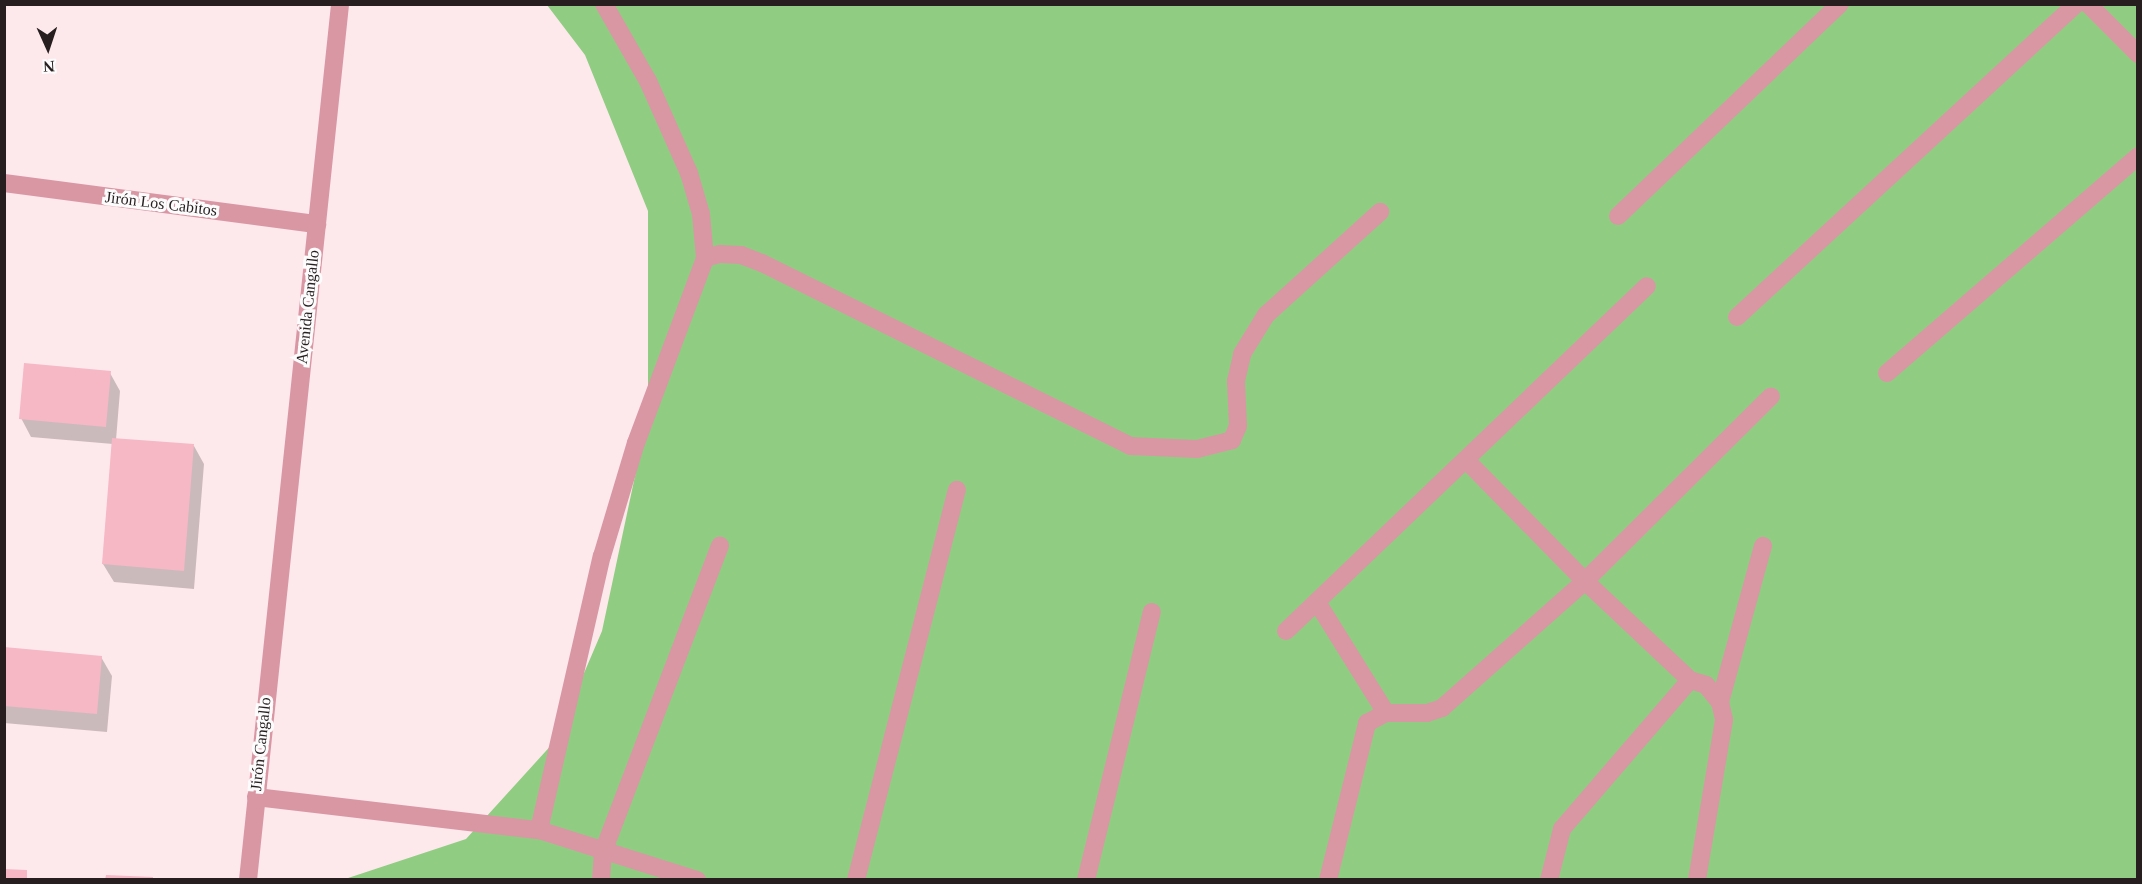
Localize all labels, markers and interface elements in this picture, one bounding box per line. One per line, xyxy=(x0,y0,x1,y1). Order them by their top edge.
north arrow xyxy=(18,18,78,78)
text: N xyxy=(43,58,55,75)
street label: Jirón Los Cabitos xyxy=(104,188,218,220)
street label: Avenida Cangallo xyxy=(292,249,324,365)
street label: Jirón Cangallo xyxy=(247,696,275,792)

